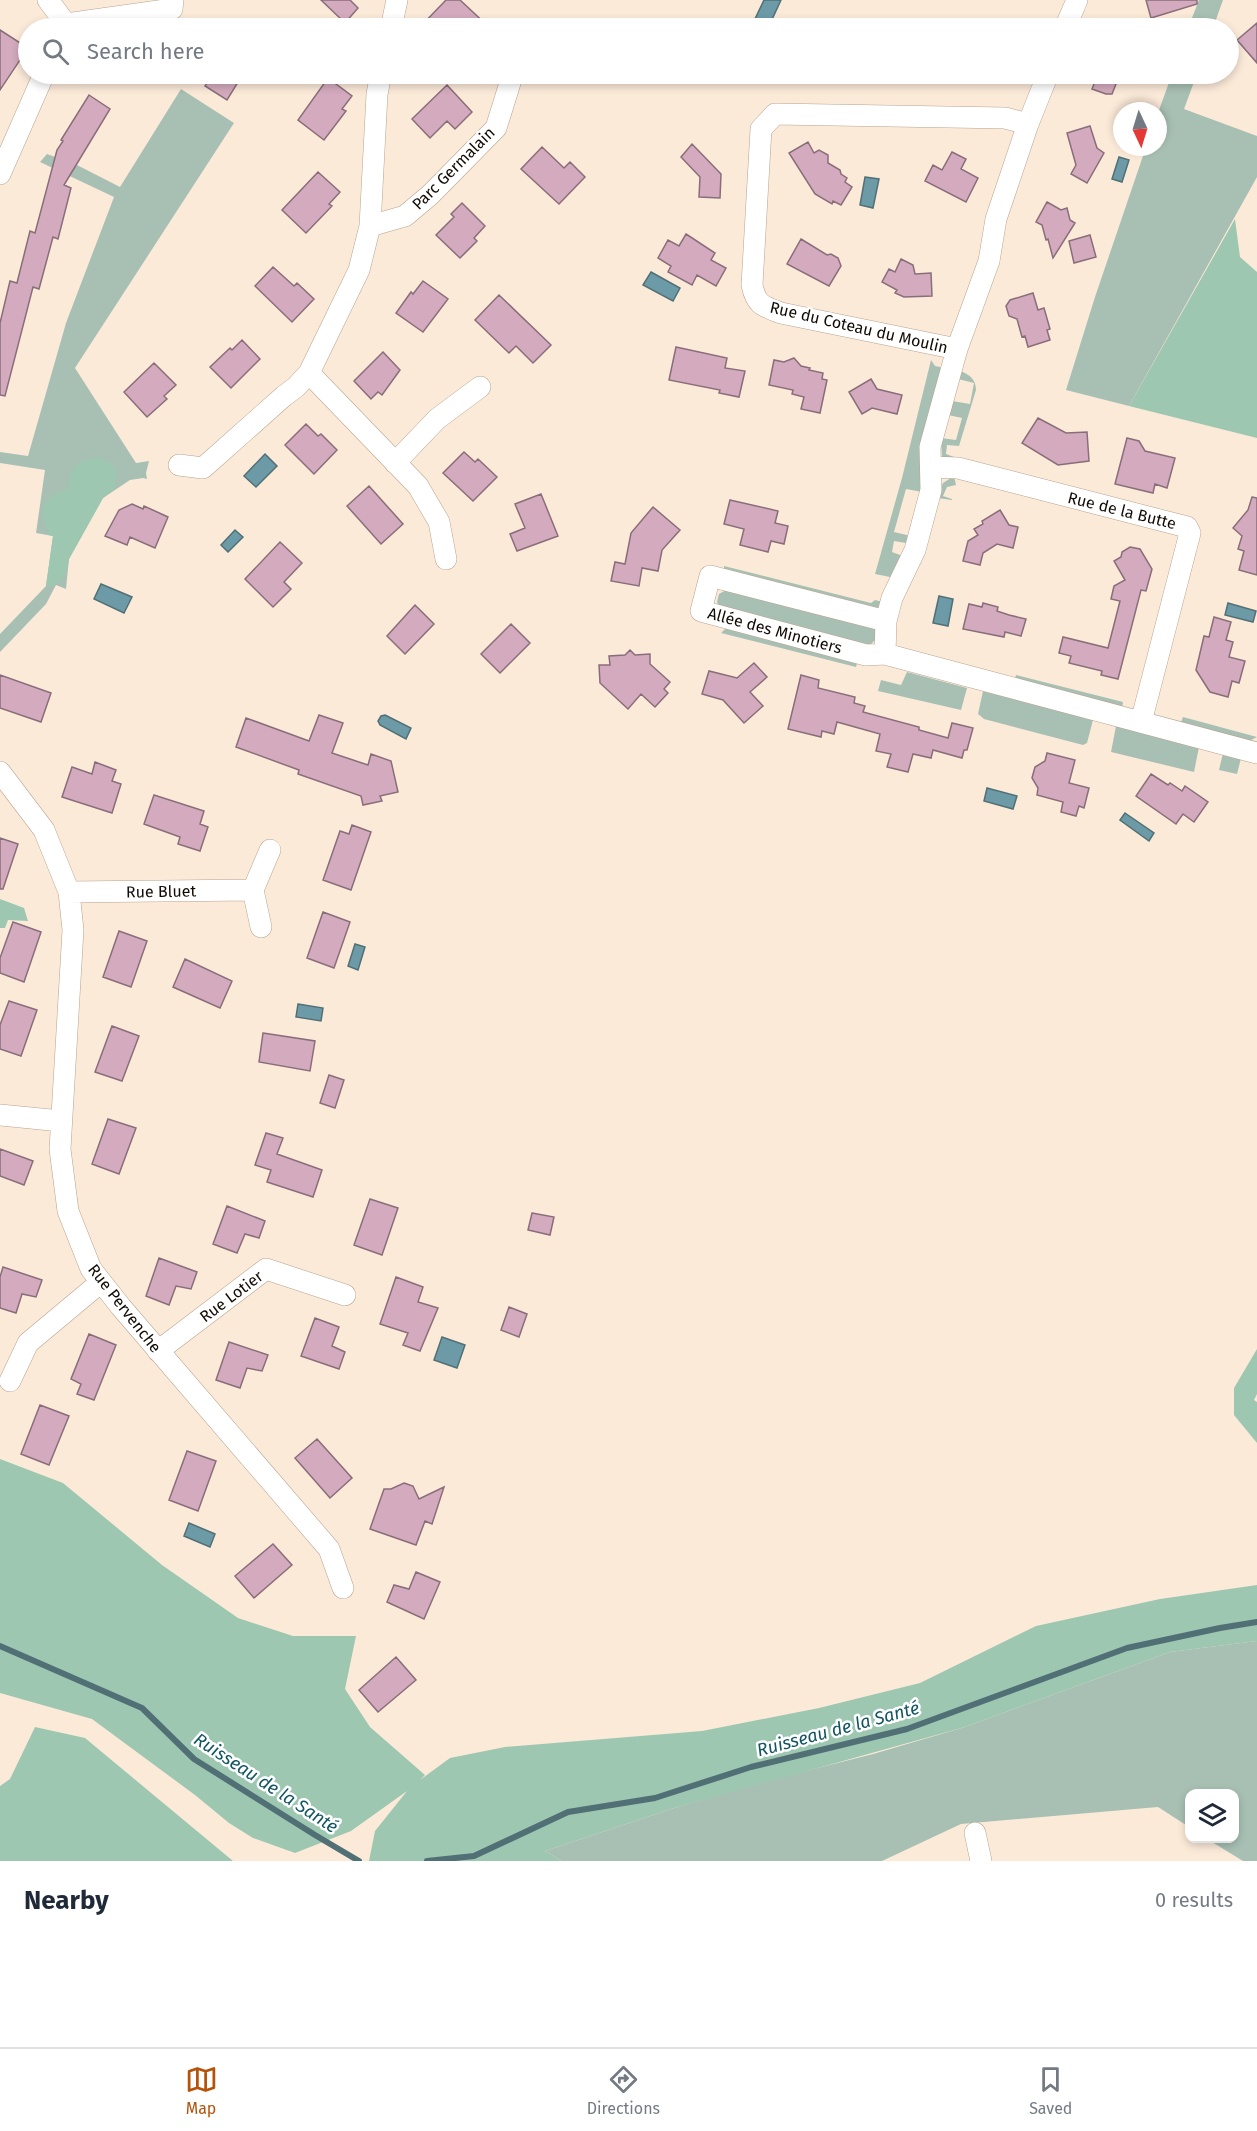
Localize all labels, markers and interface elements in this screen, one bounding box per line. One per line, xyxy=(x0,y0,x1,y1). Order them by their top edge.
search box xyxy=(18,18,1239,84)
icon: search xyxy=(39,35,72,68)
text: Search here xyxy=(87,38,205,65)
north arrow xyxy=(1113,102,1167,156)
street label: Parc Germalain xyxy=(408,123,499,214)
street label: Rue du Coteau du Moulin xyxy=(768,298,950,357)
street label: Rue de la Butte xyxy=(1066,488,1178,533)
street label: Allée des Minotiers xyxy=(706,603,844,658)
street label: Rue Bluet xyxy=(126,881,196,902)
street label: Rue Pervenche xyxy=(84,1260,165,1356)
street label: Rue Lotier xyxy=(196,1266,267,1326)
water label: Ruisseau de la Santé xyxy=(754,1697,922,1761)
water label: Ruisseau de la Santé xyxy=(190,1728,342,1838)
map controls xyxy=(1185,1789,1239,1843)
button: layers xyxy=(1185,1789,1239,1843)
text: Nearby xyxy=(24,1885,109,1916)
text: 0 results xyxy=(1155,1888,1233,1912)
tab: Map xyxy=(185,2063,218,2118)
tab: Directions xyxy=(587,2063,660,2118)
tab: Saved xyxy=(1029,2063,1072,2118)

